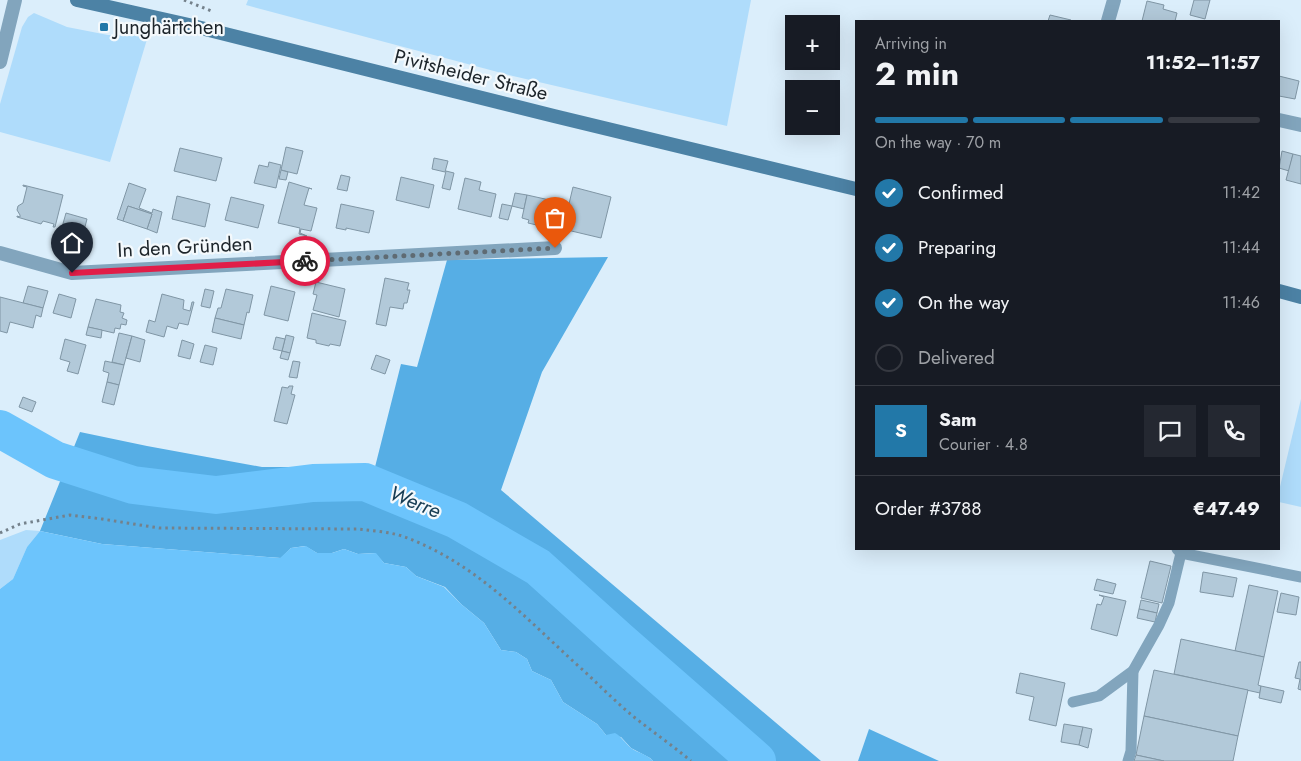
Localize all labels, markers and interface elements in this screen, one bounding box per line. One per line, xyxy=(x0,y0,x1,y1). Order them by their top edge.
place label: Junghärtchen xyxy=(111,13,224,42)
map controls xyxy=(785,15,840,135)
button: + xyxy=(785,15,840,70)
marker: Junghärtchen xyxy=(98,21,110,33)
text: Arriving in xyxy=(875,32,947,55)
street label: Pivitsheider Straße xyxy=(391,42,551,108)
text: 11:52–11:57 xyxy=(1146,49,1260,76)
text: 2 min xyxy=(875,51,959,97)
button: − xyxy=(785,80,840,135)
text: On the way · 70 m xyxy=(875,131,1001,154)
icon: check xyxy=(875,179,903,207)
text: Confirmed xyxy=(918,179,1004,206)
text: 11:42 xyxy=(1222,181,1260,204)
pin xyxy=(534,197,576,248)
icon: bag xyxy=(541,204,569,232)
pin xyxy=(51,222,93,273)
icon: home xyxy=(58,229,86,257)
street label: In den Gründen xyxy=(117,229,253,265)
icon: check xyxy=(875,234,903,262)
text: Preparing xyxy=(918,234,996,261)
courier xyxy=(280,236,330,286)
text: 11:44 xyxy=(1222,236,1260,259)
icon: bike xyxy=(291,247,319,275)
icon: check xyxy=(875,289,903,317)
text: On the way xyxy=(918,289,1009,316)
text: 11:46 xyxy=(1222,291,1260,314)
text: Delivered xyxy=(918,344,995,371)
button: chat xyxy=(1144,405,1196,457)
button: phone xyxy=(1208,405,1260,457)
text: Sam xyxy=(939,406,977,433)
text: S xyxy=(895,417,907,444)
text: Courier · 4.8 xyxy=(939,433,1028,456)
water label: Werre xyxy=(385,478,446,526)
text: Order #3788 xyxy=(875,495,982,522)
text: €47.49 xyxy=(1193,495,1260,522)

